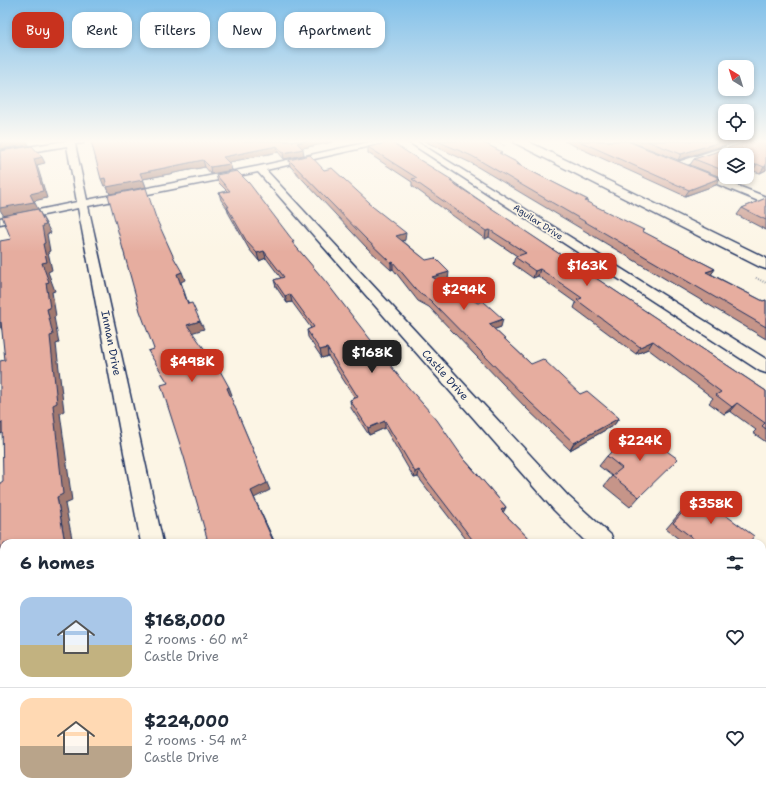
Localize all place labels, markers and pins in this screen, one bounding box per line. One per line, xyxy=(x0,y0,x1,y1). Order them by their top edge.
pin: $163K xyxy=(559,253,615,287)
pin: $294K xyxy=(436,277,492,311)
pin: $168K xyxy=(344,340,400,374)
pin: $498K xyxy=(164,349,220,383)
pin: $224K xyxy=(612,428,668,462)
pin: $358K xyxy=(683,491,739,525)

